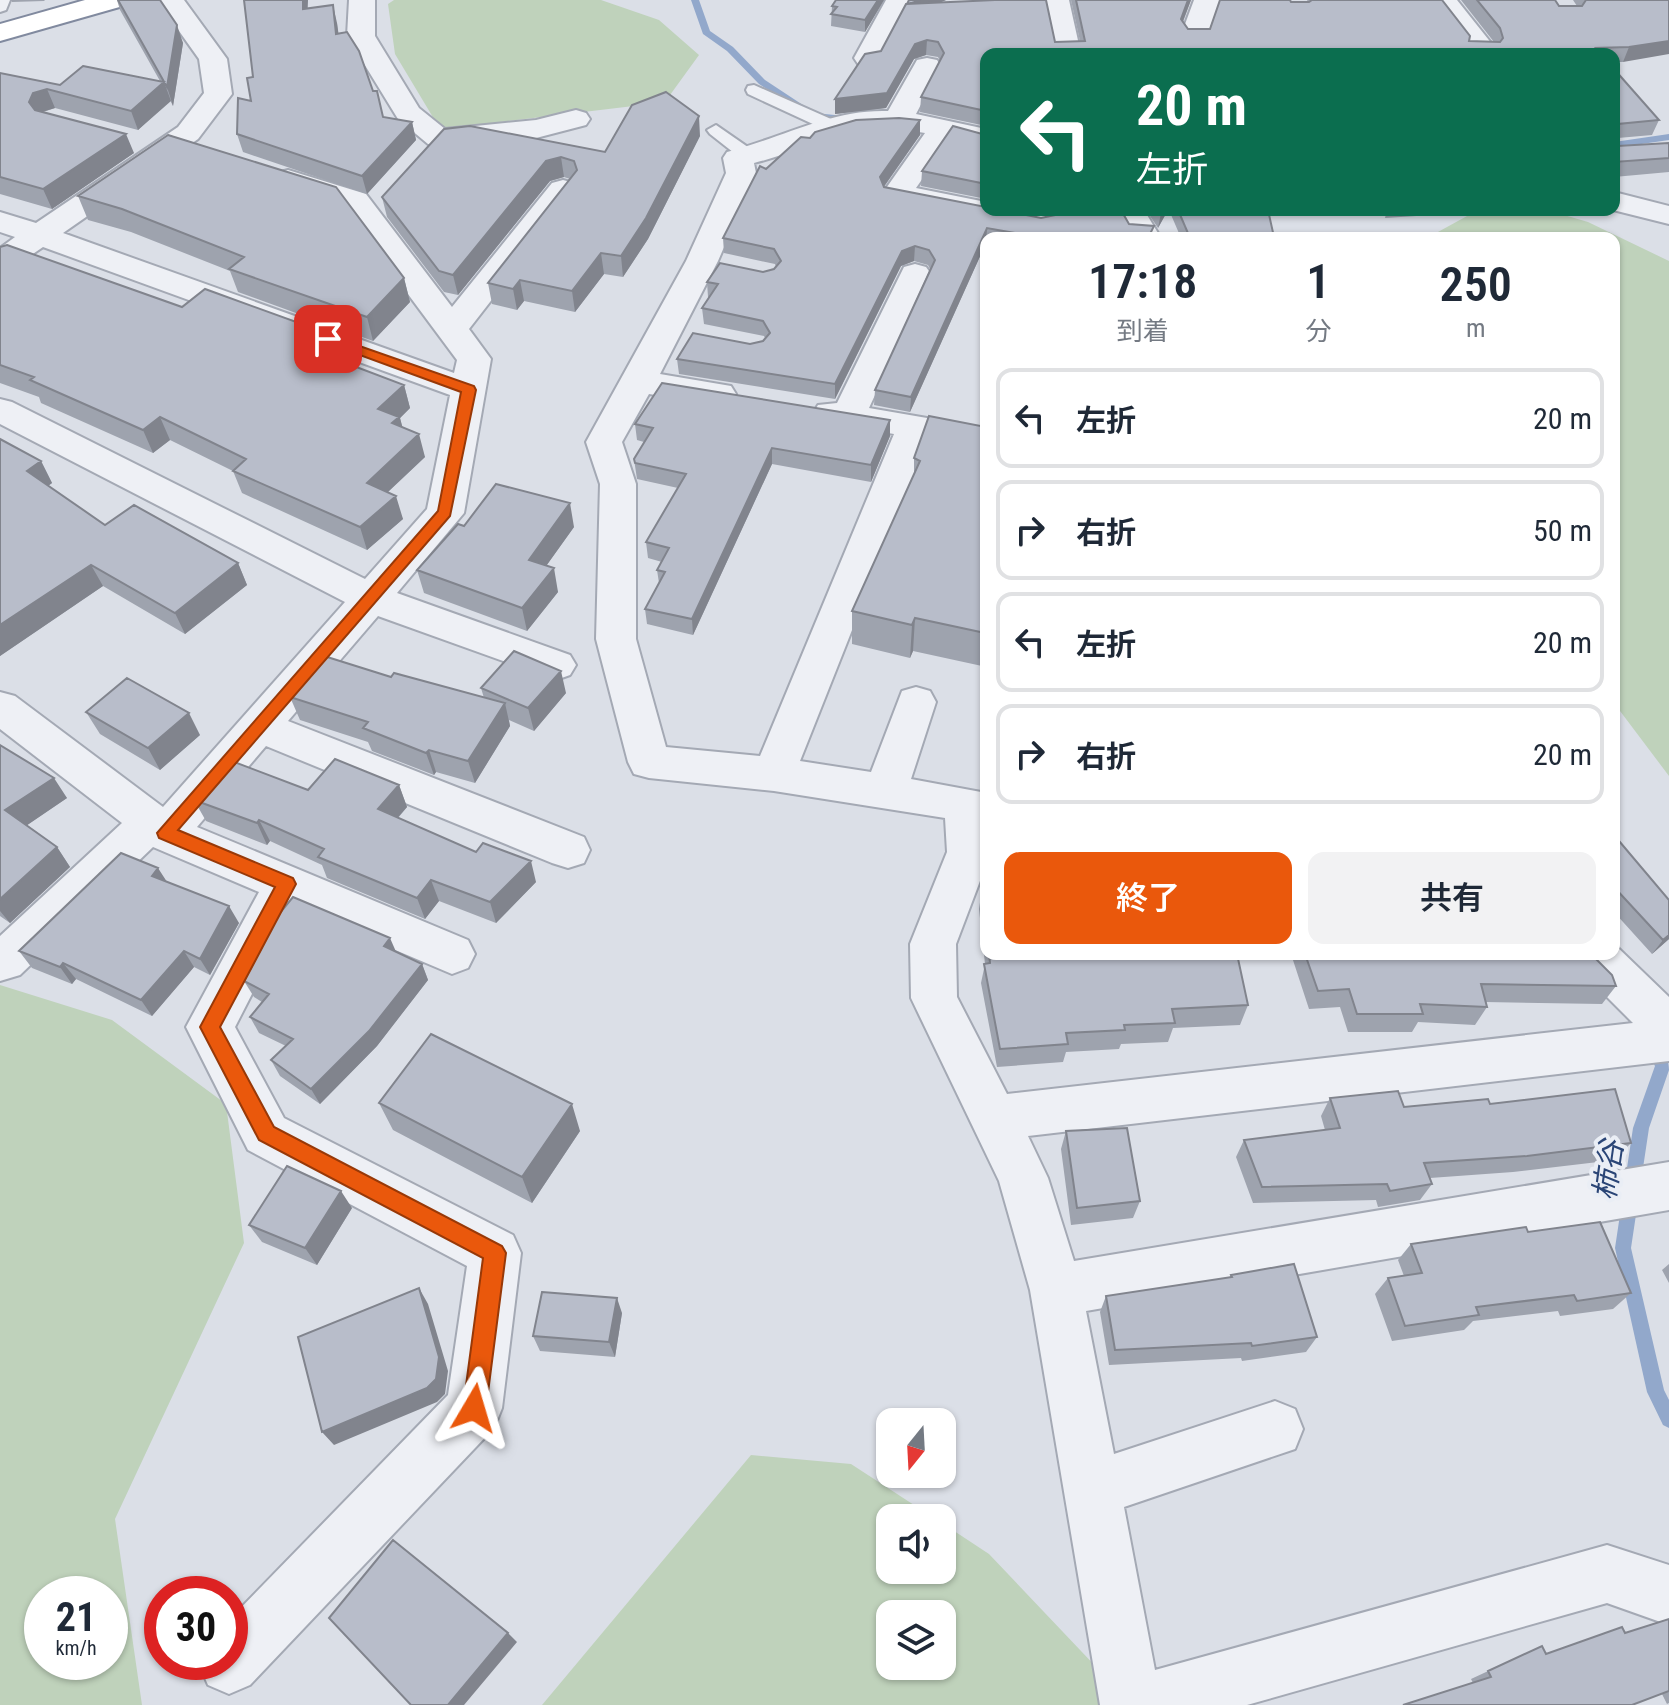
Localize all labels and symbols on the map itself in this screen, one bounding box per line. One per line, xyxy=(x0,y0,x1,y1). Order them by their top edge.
pin xyxy=(294,305,362,373)
water label: 柿谷 xyxy=(1586,1135,1630,1202)
position arrow xyxy=(432,1366,516,1450)
north arrow xyxy=(876,1408,956,1488)
speed limit sign: 30 xyxy=(144,1576,248,1680)

